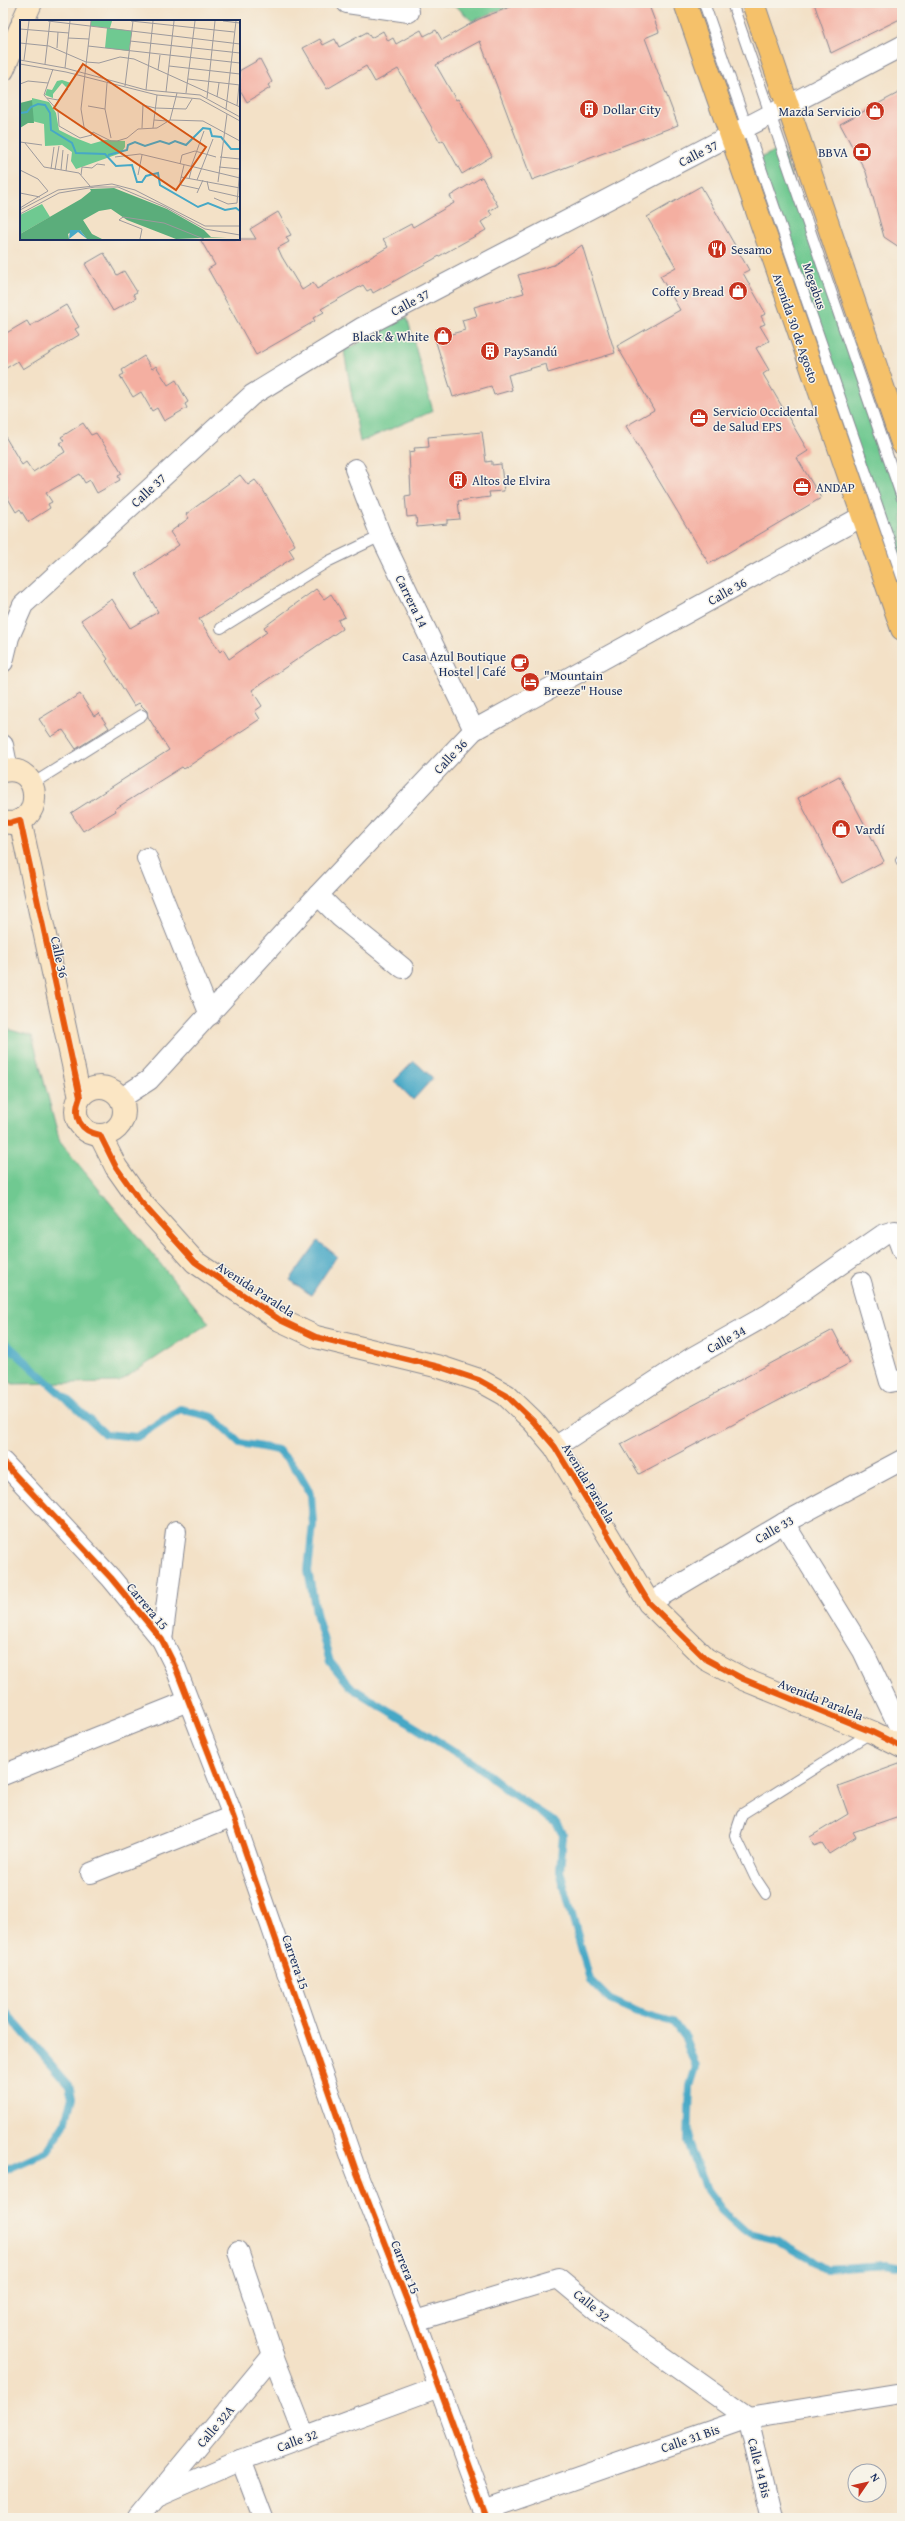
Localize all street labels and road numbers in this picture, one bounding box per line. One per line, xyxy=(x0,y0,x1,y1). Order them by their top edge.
street label: Calle 37 xyxy=(675,135,721,171)
street label: Megabus xyxy=(798,260,831,312)
street label: Avenida 30 de Agosto xyxy=(768,271,823,386)
street label: Calle 37 xyxy=(387,284,433,321)
street label: Calle 37 xyxy=(127,469,170,512)
street label: Carrera 14 xyxy=(391,572,432,631)
street label: Calle 36 xyxy=(704,573,750,610)
street label: Calle 36 xyxy=(429,735,472,778)
street label: Calle 36 xyxy=(46,935,73,980)
street label: Avenida Paralela xyxy=(213,1257,300,1322)
street label: Calle 34 xyxy=(703,1321,749,1358)
street label: Avenida Paralela xyxy=(557,1440,620,1528)
street label: Calle 33 xyxy=(751,1511,797,1548)
street label: Carrera 15 xyxy=(122,1579,173,1634)
street label: Avenida Paralela xyxy=(775,1674,867,1726)
street label: Carrera 15 xyxy=(277,1932,314,1992)
street label: Carrera 15 xyxy=(386,2237,425,2297)
street label: Calle 32 xyxy=(569,2285,614,2326)
street label: Calle 32A xyxy=(192,2401,239,2452)
street label: Calle 31 Bis xyxy=(658,2420,722,2457)
street label: Calle 32 xyxy=(274,2424,320,2457)
street label: Calle 14 Bis xyxy=(743,2436,776,2500)

